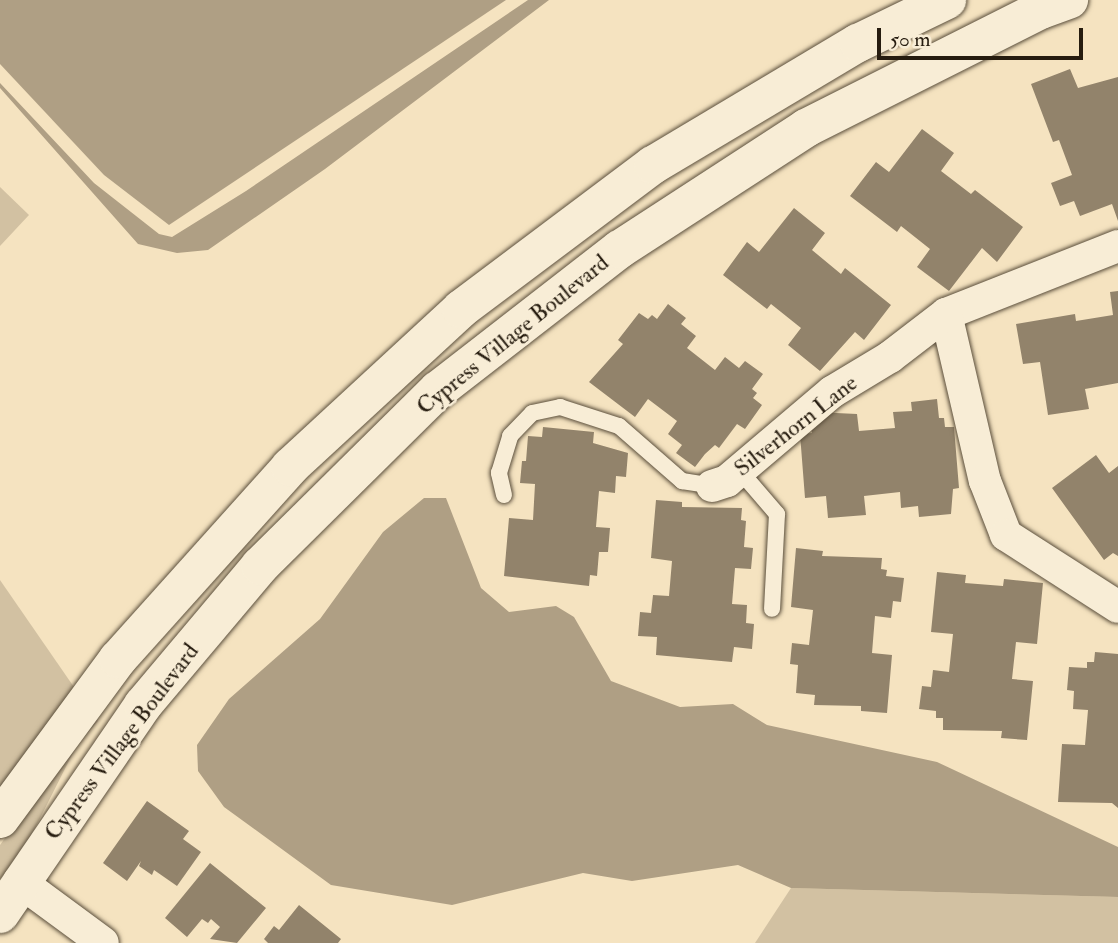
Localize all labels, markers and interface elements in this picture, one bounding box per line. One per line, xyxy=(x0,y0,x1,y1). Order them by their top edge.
scale bar xyxy=(880,14,1086,58)
text: 50 m xyxy=(890,26,931,53)
street label: Cypress Village Boulevard xyxy=(412,249,614,421)
street label: Silverhorn Lane xyxy=(729,369,863,483)
street label: Cypress Village Boulevard xyxy=(39,638,205,846)

